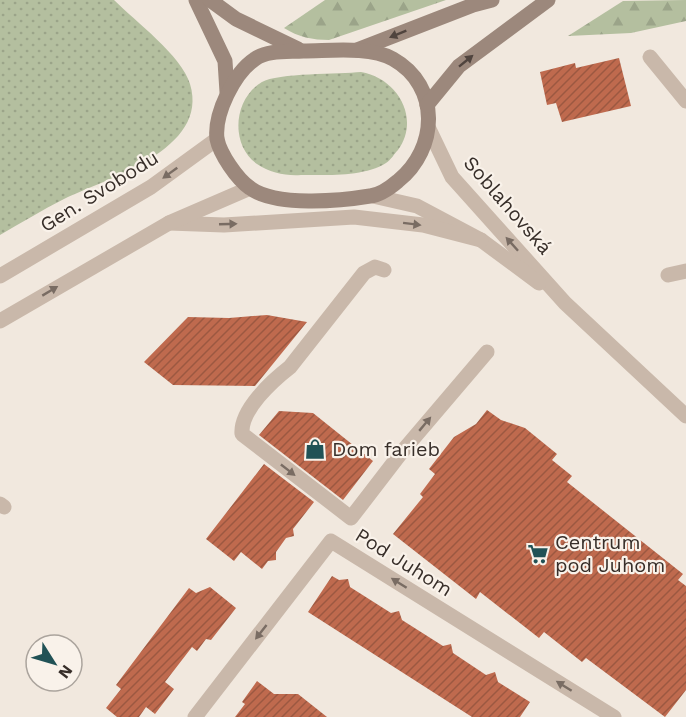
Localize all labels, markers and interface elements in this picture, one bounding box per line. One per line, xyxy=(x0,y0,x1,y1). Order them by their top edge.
one-way arrow xyxy=(388,29,406,39)
one-way arrow xyxy=(458,55,474,68)
street label: Gen. Svobodu xyxy=(35,145,163,237)
street label: Soblahovská xyxy=(459,151,557,259)
one-way arrow xyxy=(163,167,179,179)
one-way arrow xyxy=(402,219,421,228)
one-way arrow xyxy=(218,220,237,229)
one-way arrow xyxy=(506,237,519,252)
one-way arrow xyxy=(42,285,58,296)
one-way arrow xyxy=(419,416,432,432)
shop icon: Dom farieb xyxy=(303,437,327,461)
place label: Dom farieb xyxy=(332,437,440,461)
one-way arrow xyxy=(280,464,296,477)
street label: Pod Juhom xyxy=(351,523,457,601)
place label: Centrum pod Juhom xyxy=(555,530,665,577)
supermarket icon: Centrum pod Juhom xyxy=(526,542,550,566)
one-way arrow xyxy=(391,577,407,588)
one-way arrow xyxy=(254,624,267,640)
north arrow xyxy=(24,633,84,693)
text: N xyxy=(54,661,77,682)
one-way arrow xyxy=(556,681,572,692)

